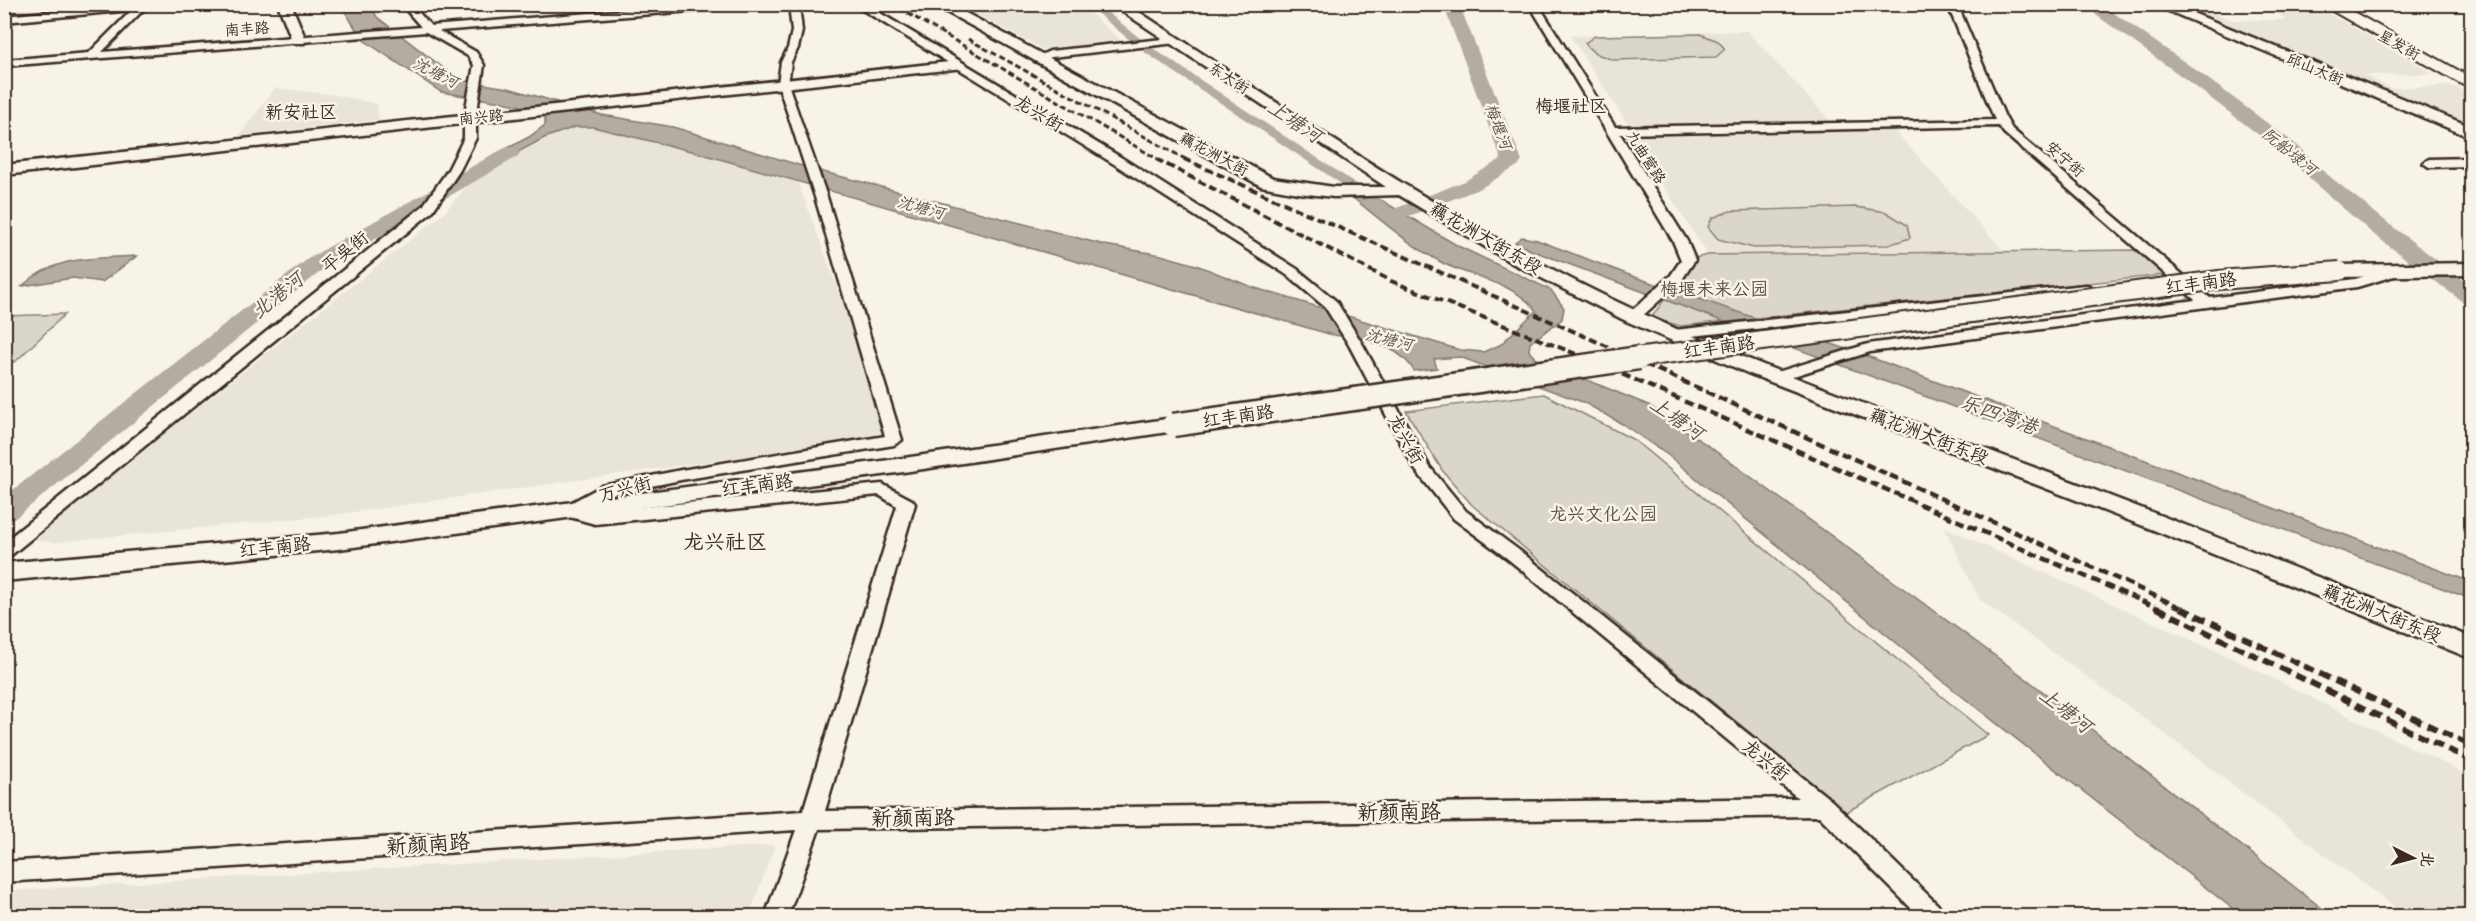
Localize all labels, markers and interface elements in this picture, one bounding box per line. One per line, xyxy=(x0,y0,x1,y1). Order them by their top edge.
street label: 南丰路 xyxy=(224,19,270,42)
street label: 星发街 xyxy=(2374,28,2422,66)
street label: 邱山大街 xyxy=(2283,51,2345,90)
water label: 沈塘河 xyxy=(409,54,464,96)
street label: 东大街 xyxy=(1204,60,1252,99)
street label: 龙兴街 xyxy=(1009,91,1067,138)
water label: 上塘河 xyxy=(1262,96,1328,152)
district label: 梅堰社区 xyxy=(1535,97,1607,119)
water label: 梅堰河 xyxy=(1478,101,1515,156)
district label: 新安社区 xyxy=(265,103,337,125)
street label: 南兴路 xyxy=(458,107,505,130)
water label: 阮船埭河 xyxy=(2257,125,2322,183)
street label: 九曲营路 xyxy=(1621,128,1668,188)
street label: 藕花洲大街 xyxy=(1176,130,1250,181)
street label: 安宁街 xyxy=(2041,139,2087,182)
water label: 沈塘河 xyxy=(894,193,949,227)
street label: 藕花洲大街东段 xyxy=(1425,199,1545,281)
street label: 平吴街 xyxy=(318,228,374,279)
water label: 北港河 xyxy=(247,266,312,326)
street label: 红丰南路 xyxy=(2164,270,2238,300)
park label: 梅堰未来公园 xyxy=(1660,280,1768,302)
water label: 沈塘河 xyxy=(1363,326,1417,358)
street label: 红丰南路 xyxy=(1682,333,1756,365)
water label: 乐四湾港 xyxy=(1956,391,2042,442)
water label: 上塘河 xyxy=(1644,393,1710,449)
street label: 红丰南路 xyxy=(1201,402,1275,434)
street label: 藕花洲大街东段 xyxy=(1866,405,1991,471)
street label: 龙兴街 xyxy=(1382,411,1427,469)
street label: 红丰南路 xyxy=(720,471,794,503)
street label: 万兴街 xyxy=(597,473,654,509)
park label: 龙兴文化公园 xyxy=(1549,505,1657,527)
district label: 龙兴社区 xyxy=(683,531,767,558)
street label: 红丰南路 xyxy=(238,534,312,564)
street label: 藕花洲大街东段 xyxy=(2319,581,2444,649)
water label: 上塘河 xyxy=(2033,684,2098,742)
street label: 龙兴街 xyxy=(1737,736,1793,787)
street label: 新颜南路 xyxy=(1357,800,1441,829)
street label: 新颜南路 xyxy=(871,806,955,835)
north arrow xyxy=(2383,828,2443,888)
street label: 新颜南路 xyxy=(385,830,471,863)
text: 北 xyxy=(2414,850,2436,868)

